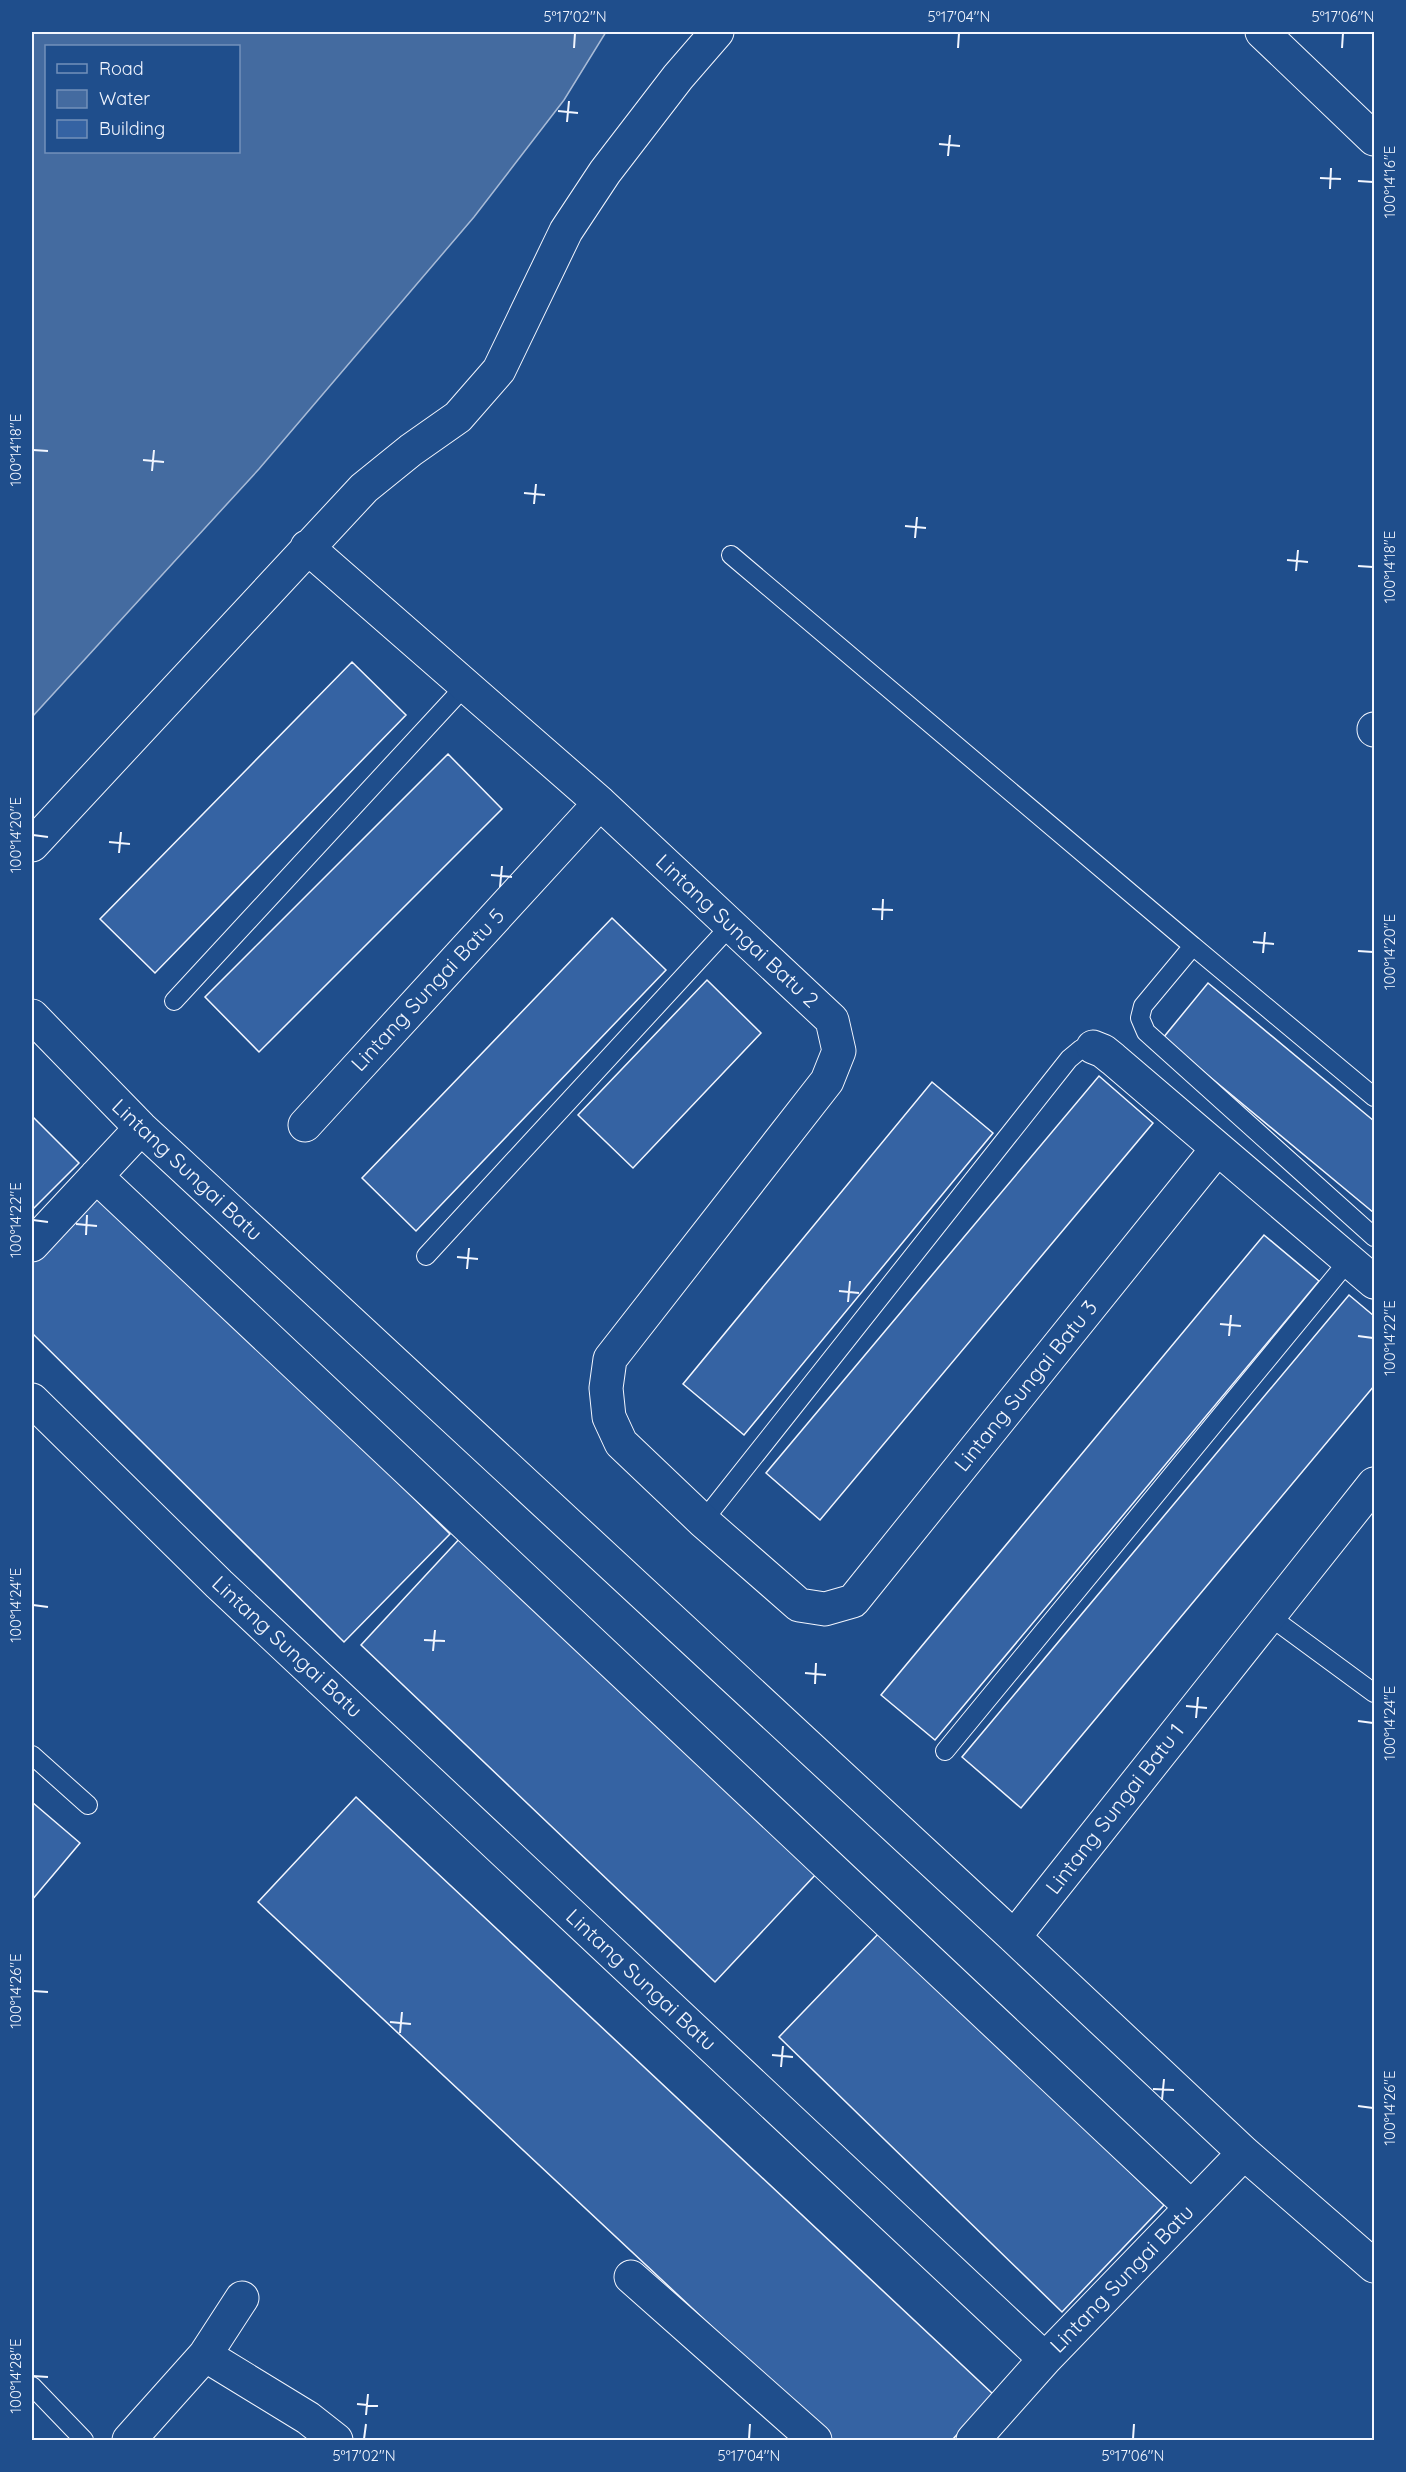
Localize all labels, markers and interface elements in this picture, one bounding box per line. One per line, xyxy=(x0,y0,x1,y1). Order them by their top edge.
text: 5°17'02"N xyxy=(543,7,607,26)
text: 5°17'04"N xyxy=(928,7,990,26)
text: 5°17'06"N xyxy=(1312,7,1374,26)
legend xyxy=(45,45,240,153)
text: Road xyxy=(99,57,144,80)
text: Water xyxy=(99,87,150,110)
text: Building xyxy=(99,117,165,140)
text: 100°14'16"E xyxy=(1380,146,1399,218)
text: 100°14'18"E xyxy=(6,414,25,486)
text: 100°14'18"E xyxy=(1380,531,1399,603)
text: 100°14'20"E xyxy=(6,797,25,873)
street label: Lintang Sungai Batu 2 xyxy=(651,848,825,1013)
street label: Lintang Sungai Batu 5 xyxy=(345,903,509,1076)
text: 100°14'20"E xyxy=(1380,914,1399,990)
street label: Lintang Sungai Batu xyxy=(107,1093,268,1246)
text: 100°14'22"E xyxy=(6,1182,25,1258)
street label: Lintang Sungai Batu 3 xyxy=(948,1295,1102,1476)
text: 100°14'22"E xyxy=(1380,1300,1399,1376)
text: 100°14'24"E xyxy=(6,1568,25,1642)
street label: Lintang Sungai Batu xyxy=(207,1570,368,1723)
text: 100°14'24"E xyxy=(1380,1686,1399,1760)
street label: Lintang Sungai Batu 1 xyxy=(1039,1718,1189,1899)
street label: Lintang Sungai Batu xyxy=(561,1903,722,2056)
text: 100°14'26"E xyxy=(6,1953,25,2029)
text: 100°14'26"E xyxy=(1380,2070,1399,2146)
street label: Lintang Sungai Batu xyxy=(1044,2199,1199,2358)
text: 100°14'28"E xyxy=(6,2338,25,2414)
text: 5°17'02"N xyxy=(332,2446,396,2465)
text: 5°17'04"N xyxy=(718,2446,780,2465)
text: 5°17'06"N xyxy=(1102,2446,1164,2465)

